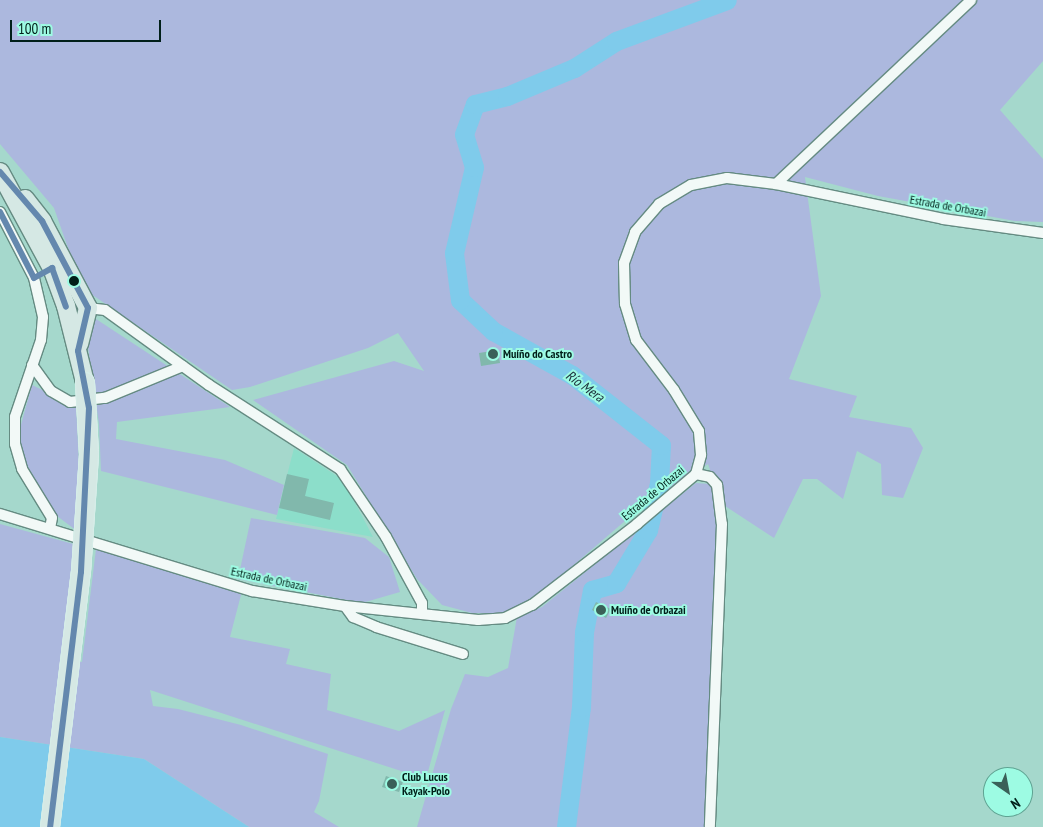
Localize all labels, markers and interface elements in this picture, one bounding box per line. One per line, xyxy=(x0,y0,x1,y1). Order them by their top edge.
scale bar xyxy=(12,10,164,42)
text: 100 m xyxy=(18,19,51,38)
street label: Estrada de Orbazai xyxy=(909,192,987,220)
unlabelled marker xyxy=(69,276,79,286)
place label: Muíño do Castro xyxy=(503,347,572,361)
marker: Muíño do Castro xyxy=(487,348,499,360)
water label: Río Mera xyxy=(563,367,607,405)
street label: Estrada de Orbazai xyxy=(619,463,687,523)
street label: Estrada de Orbazai xyxy=(230,564,308,594)
place label: Muíño de Orbazai xyxy=(611,603,686,617)
marker: Muíño de Orbazai xyxy=(595,604,607,616)
north arrow xyxy=(983,767,1033,817)
place label: Club Lucus Kayak-Polo xyxy=(402,770,450,798)
marker: Club Lucus Kayak-Polo xyxy=(386,778,398,790)
text: N xyxy=(1008,794,1024,813)

